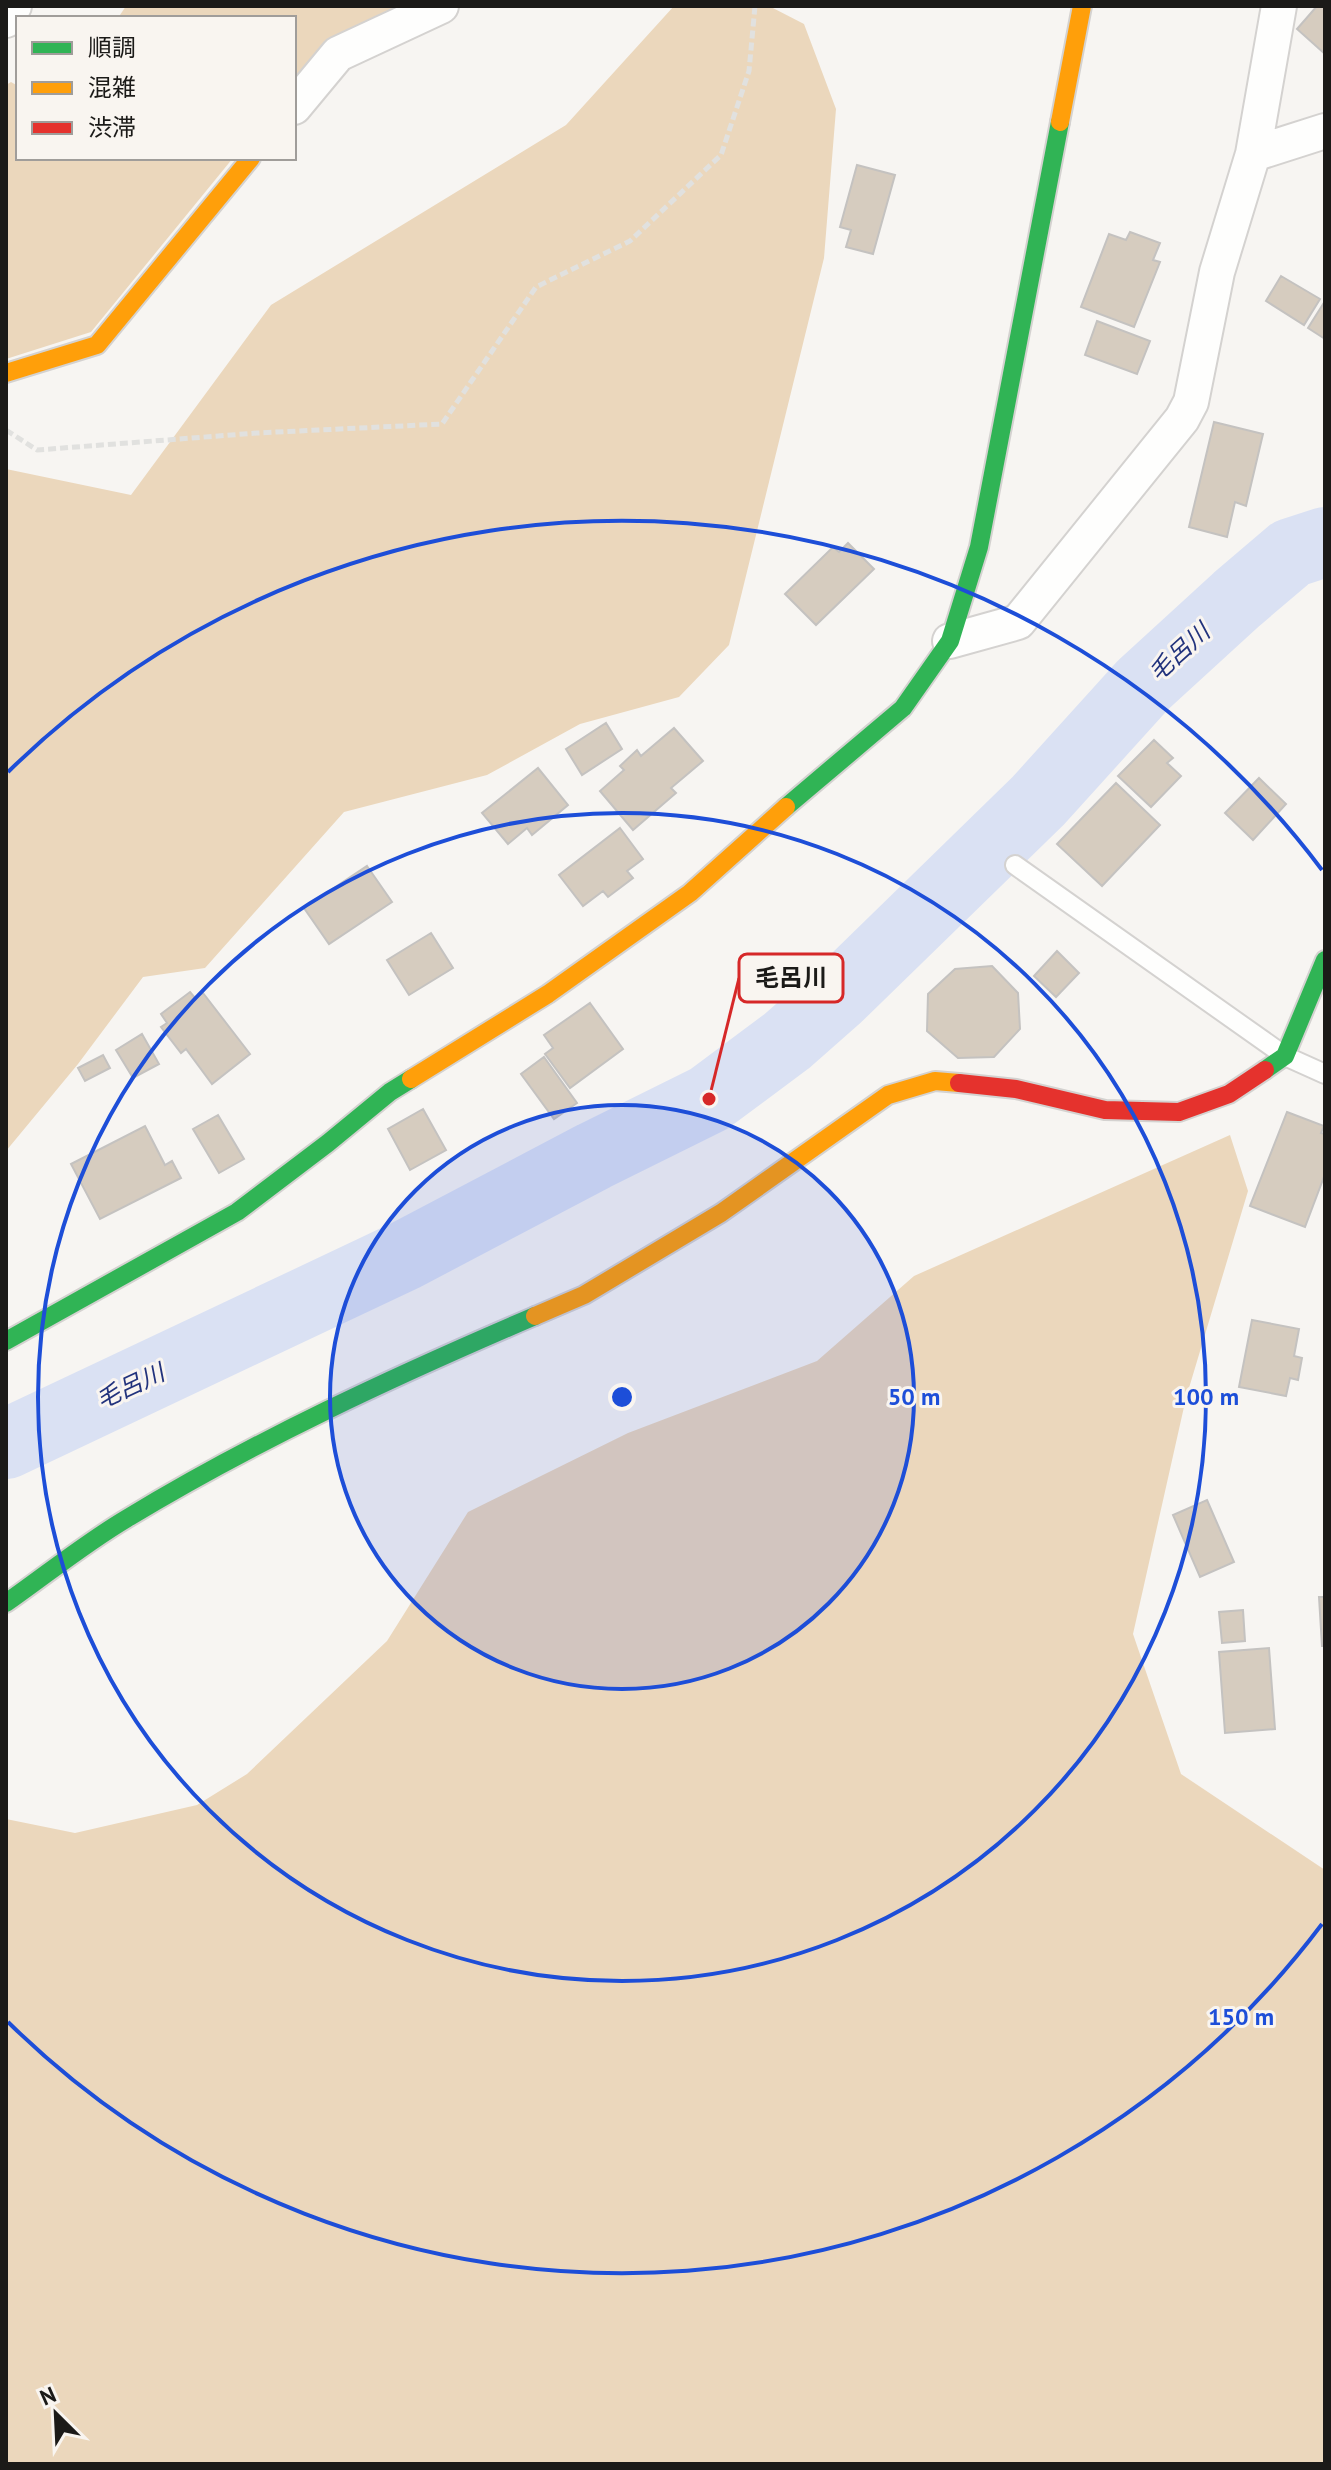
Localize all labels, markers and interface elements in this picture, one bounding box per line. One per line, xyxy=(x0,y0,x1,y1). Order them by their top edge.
legend xyxy=(16,16,296,160)
text: 順調 xyxy=(88,32,136,63)
text: 混雑 xyxy=(88,72,136,103)
text: 渋滞 xyxy=(88,112,136,143)
water label: 毛呂川 xyxy=(1142,614,1218,688)
callout: 毛呂川 xyxy=(739,954,843,1002)
text: 毛呂川 xyxy=(755,962,827,993)
water label: 毛呂川 xyxy=(91,1355,172,1415)
text: 50 m xyxy=(888,1381,940,1412)
text: 100 m xyxy=(1173,1381,1239,1412)
centre of rings xyxy=(608,1383,636,1411)
text: 150 m xyxy=(1208,2001,1274,2032)
north arrow xyxy=(16,2374,96,2454)
text: N xyxy=(36,2380,60,2411)

